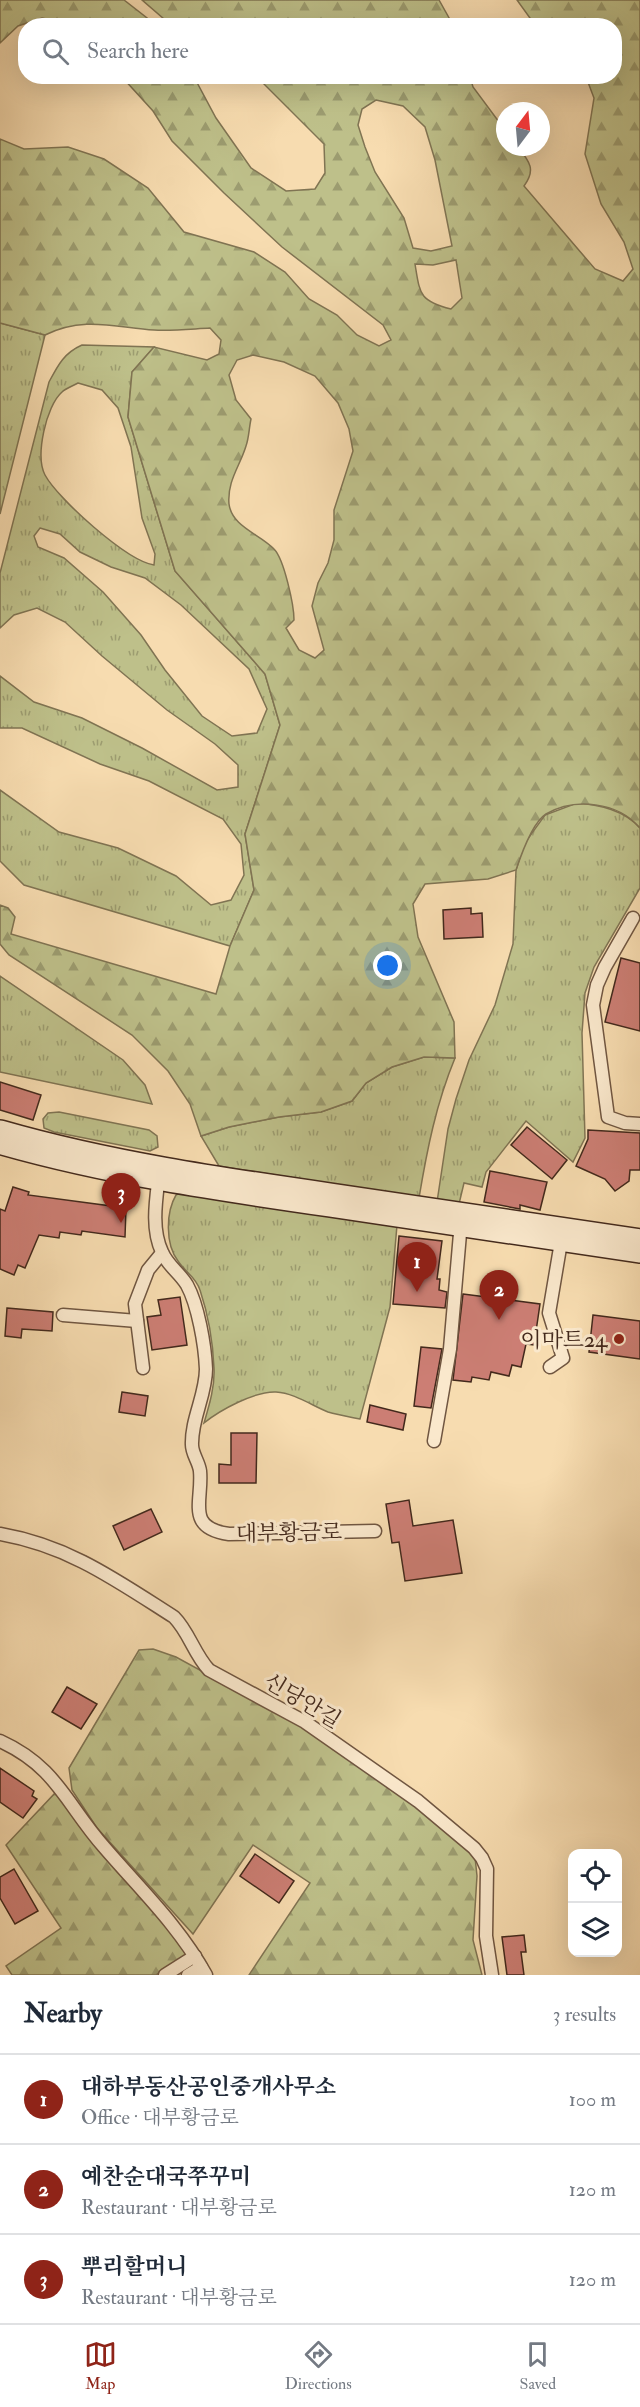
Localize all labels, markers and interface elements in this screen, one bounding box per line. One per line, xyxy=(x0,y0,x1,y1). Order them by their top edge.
search box xyxy=(18,18,622,84)
icon: search xyxy=(39,35,72,68)
text: Search here xyxy=(87,37,189,65)
north arrow xyxy=(496,102,550,156)
your location xyxy=(373,951,402,980)
pin: 3 xyxy=(102,1174,140,1223)
pin: 1 xyxy=(398,1242,436,1292)
pin: 2 xyxy=(480,1270,518,1320)
place label: 이마트24 xyxy=(520,1326,608,1354)
marker: 이마트24 xyxy=(612,1332,626,1346)
street label: 대부황금로 xyxy=(236,1518,342,1548)
street label: 신당안길 xyxy=(259,1667,346,1735)
map controls xyxy=(568,1849,622,1957)
button: locate xyxy=(568,1849,622,1903)
button: layers xyxy=(568,1903,622,1957)
text: Nearby xyxy=(24,1998,102,2030)
text: 3 results xyxy=(553,2002,616,2027)
text: 대하부동산공인중개사무소 xyxy=(81,2073,336,2101)
text: 1 xyxy=(40,2087,47,2112)
text: 100 m xyxy=(569,2087,616,2112)
text: Office · 대부황금로 xyxy=(81,2105,239,2130)
text: 예찬순대국쭈꾸미 xyxy=(81,2163,251,2191)
text: 2 xyxy=(38,2177,49,2202)
text: 120 m xyxy=(569,2177,616,2202)
text: Restaurant · 대부황금로 xyxy=(81,2195,277,2220)
text: 뿌리할머니 xyxy=(81,2253,187,2281)
text: 3 xyxy=(40,2267,47,2292)
text: 120 m xyxy=(569,2267,616,2292)
text: Restaurant · 대부황금로 xyxy=(81,2285,277,2310)
tab: Map xyxy=(84,2338,117,2394)
tab: Directions xyxy=(285,2338,352,2394)
tab: Saved xyxy=(520,2338,556,2394)

